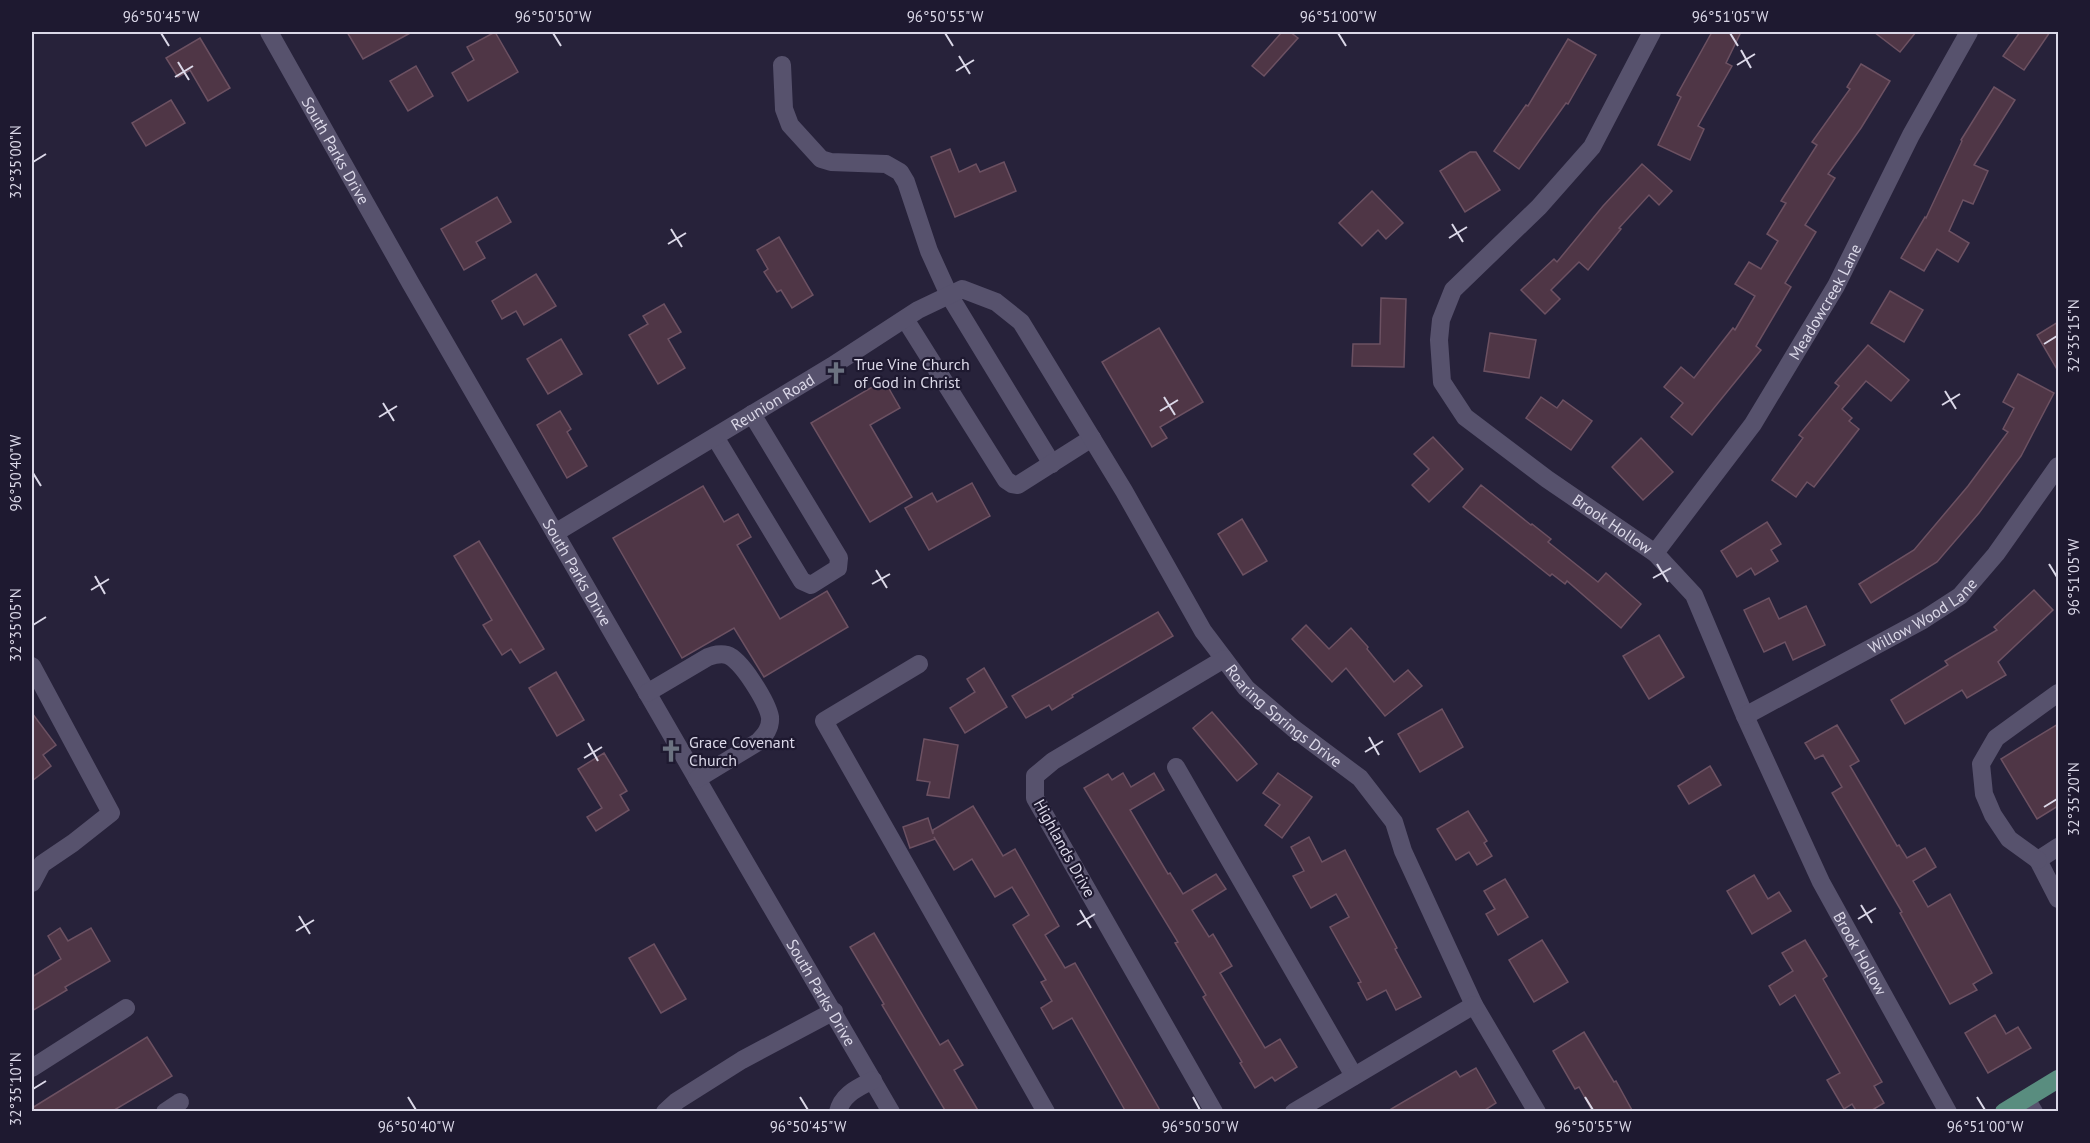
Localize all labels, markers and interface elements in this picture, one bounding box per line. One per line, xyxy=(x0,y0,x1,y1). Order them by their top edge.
text: 96°50'45"W xyxy=(123,7,200,26)
text: 96°50'50"W xyxy=(515,7,592,26)
text: 96°50'55"W xyxy=(907,7,984,26)
text: 96°51'00"W xyxy=(1300,7,1377,26)
text: 96°51'05"W xyxy=(1692,7,1769,26)
street label: South Parks Drive xyxy=(297,93,374,208)
text: 32°35'00"N xyxy=(6,125,25,199)
street label: Meadowcreek Lane xyxy=(1784,240,1865,363)
text: 32°35'15"N xyxy=(2064,299,2083,373)
place label: True Vine Church of God in Christ xyxy=(854,354,970,392)
church icon: True Vine Church of God in Christ xyxy=(823,360,849,386)
street label: Reunion Road xyxy=(727,369,818,435)
text: 96°50'40"W xyxy=(6,434,25,511)
street label: Brook Hollow xyxy=(1569,490,1657,558)
street label: South Parks Drive xyxy=(539,515,616,629)
text: 96°51'05"W xyxy=(2064,538,2083,615)
street label: Willow Wood Lane xyxy=(1864,574,1981,658)
text: 32°35'05"N xyxy=(6,588,25,662)
street label: Roaring Springs Drive xyxy=(1222,660,1346,771)
place label: Grace Covenant Church xyxy=(689,732,795,770)
church icon: Grace Covenant Church xyxy=(658,738,684,764)
text: 32°35'20"N xyxy=(2064,762,2083,836)
street label: Highlands Drive xyxy=(1030,795,1100,901)
street label: Brook Hollow xyxy=(1829,908,1892,999)
street label: South Parks Drive xyxy=(782,935,860,1050)
text: 32°35'10"N xyxy=(6,1052,25,1126)
text: 96°50'40"W xyxy=(378,1117,455,1136)
text: 96°50'45"W xyxy=(770,1117,847,1136)
text: 96°50'50"W xyxy=(1162,1117,1239,1136)
text: 96°50'55"W xyxy=(1555,1117,1632,1136)
text: 96°51'00"W xyxy=(1947,1117,2024,1136)

